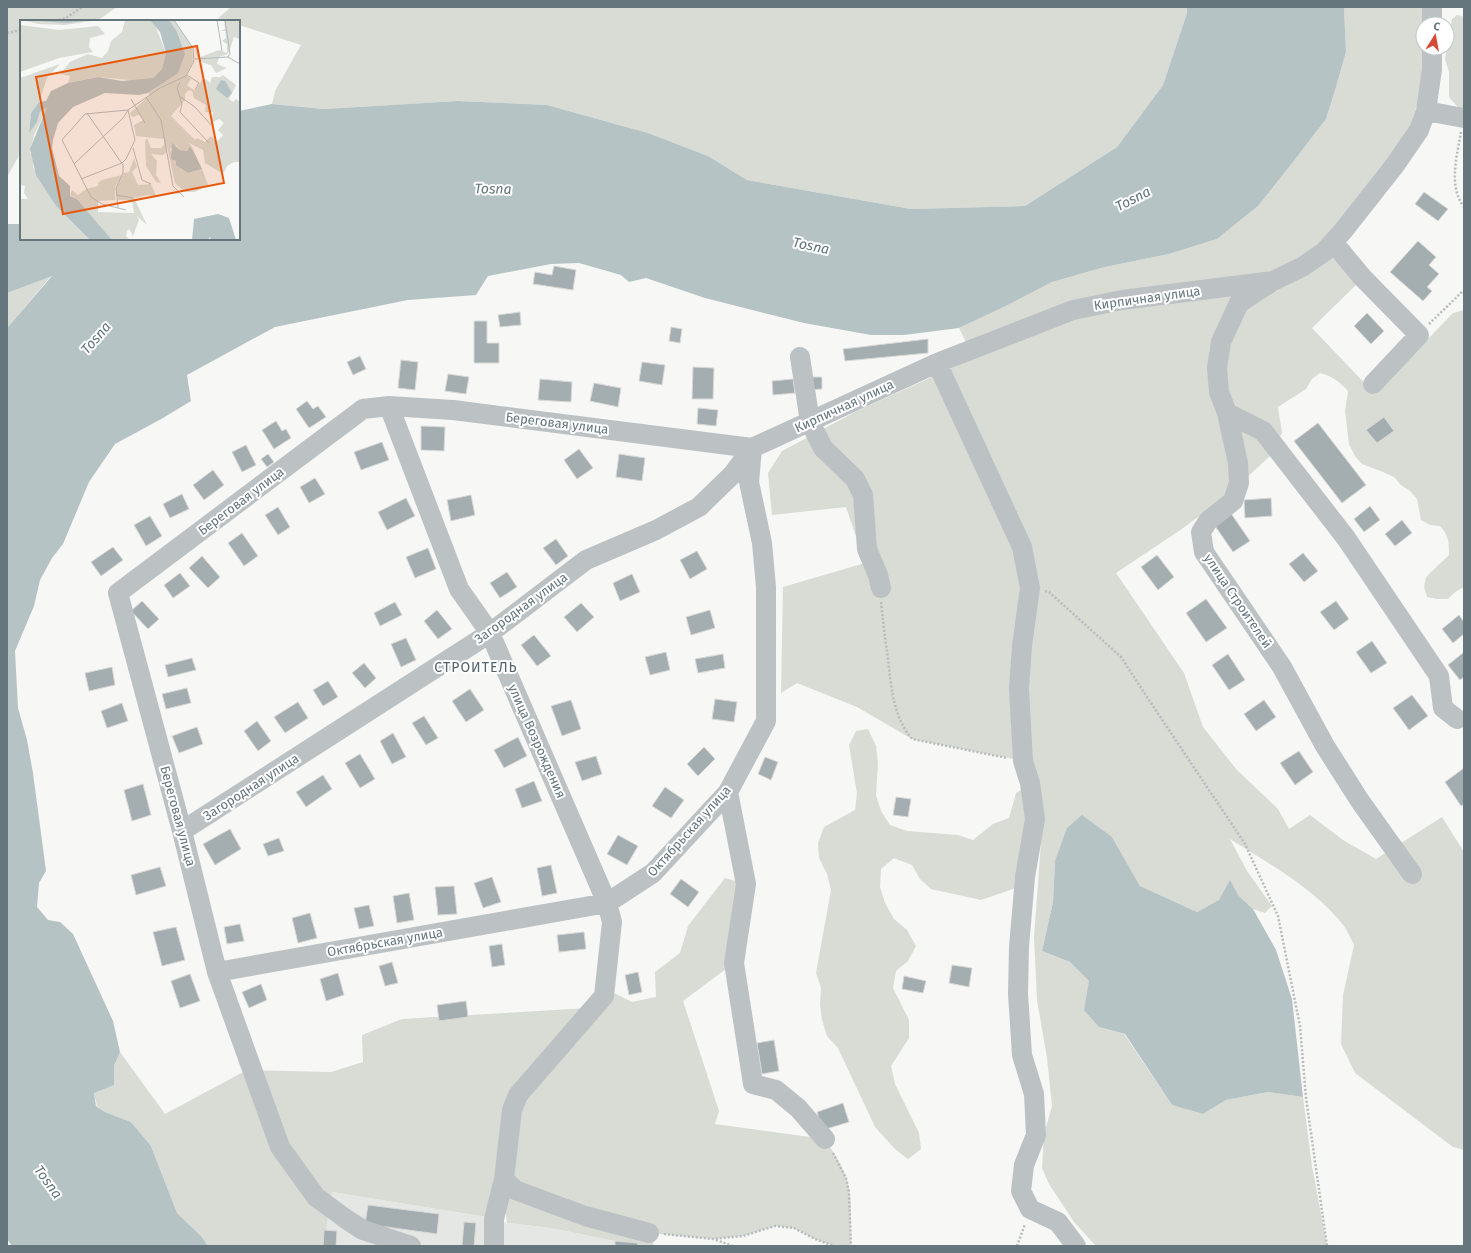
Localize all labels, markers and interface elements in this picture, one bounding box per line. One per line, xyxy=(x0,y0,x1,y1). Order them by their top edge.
north arrow xyxy=(1415,16,1455,56)
inset map xyxy=(20,20,240,240)
text: С xyxy=(1432,20,1442,34)
water label: Tosna xyxy=(474,180,512,198)
water label: Tosna xyxy=(1113,183,1153,215)
water label: Tosna xyxy=(791,234,831,258)
street label: Кирпичная улица xyxy=(1093,283,1201,313)
water label: Tosna xyxy=(77,318,115,358)
street label: Кирпичная улица xyxy=(792,377,896,435)
street label: Береговая улица xyxy=(505,409,609,437)
street label: Береговая улица xyxy=(195,464,287,538)
street label: улица Строителей xyxy=(1201,551,1275,651)
street label: Загородная улица xyxy=(472,569,570,647)
district label: СТРОИТЕЛЬ xyxy=(434,659,518,676)
street label: улица Возрождения xyxy=(505,682,569,800)
street label: Загородная улица xyxy=(200,751,302,823)
street label: Береговая улица xyxy=(157,764,199,868)
street label: Октябрьская улица xyxy=(644,782,734,880)
street label: Октябрьская улица xyxy=(326,924,444,960)
water label: Tosna xyxy=(30,1162,66,1202)

